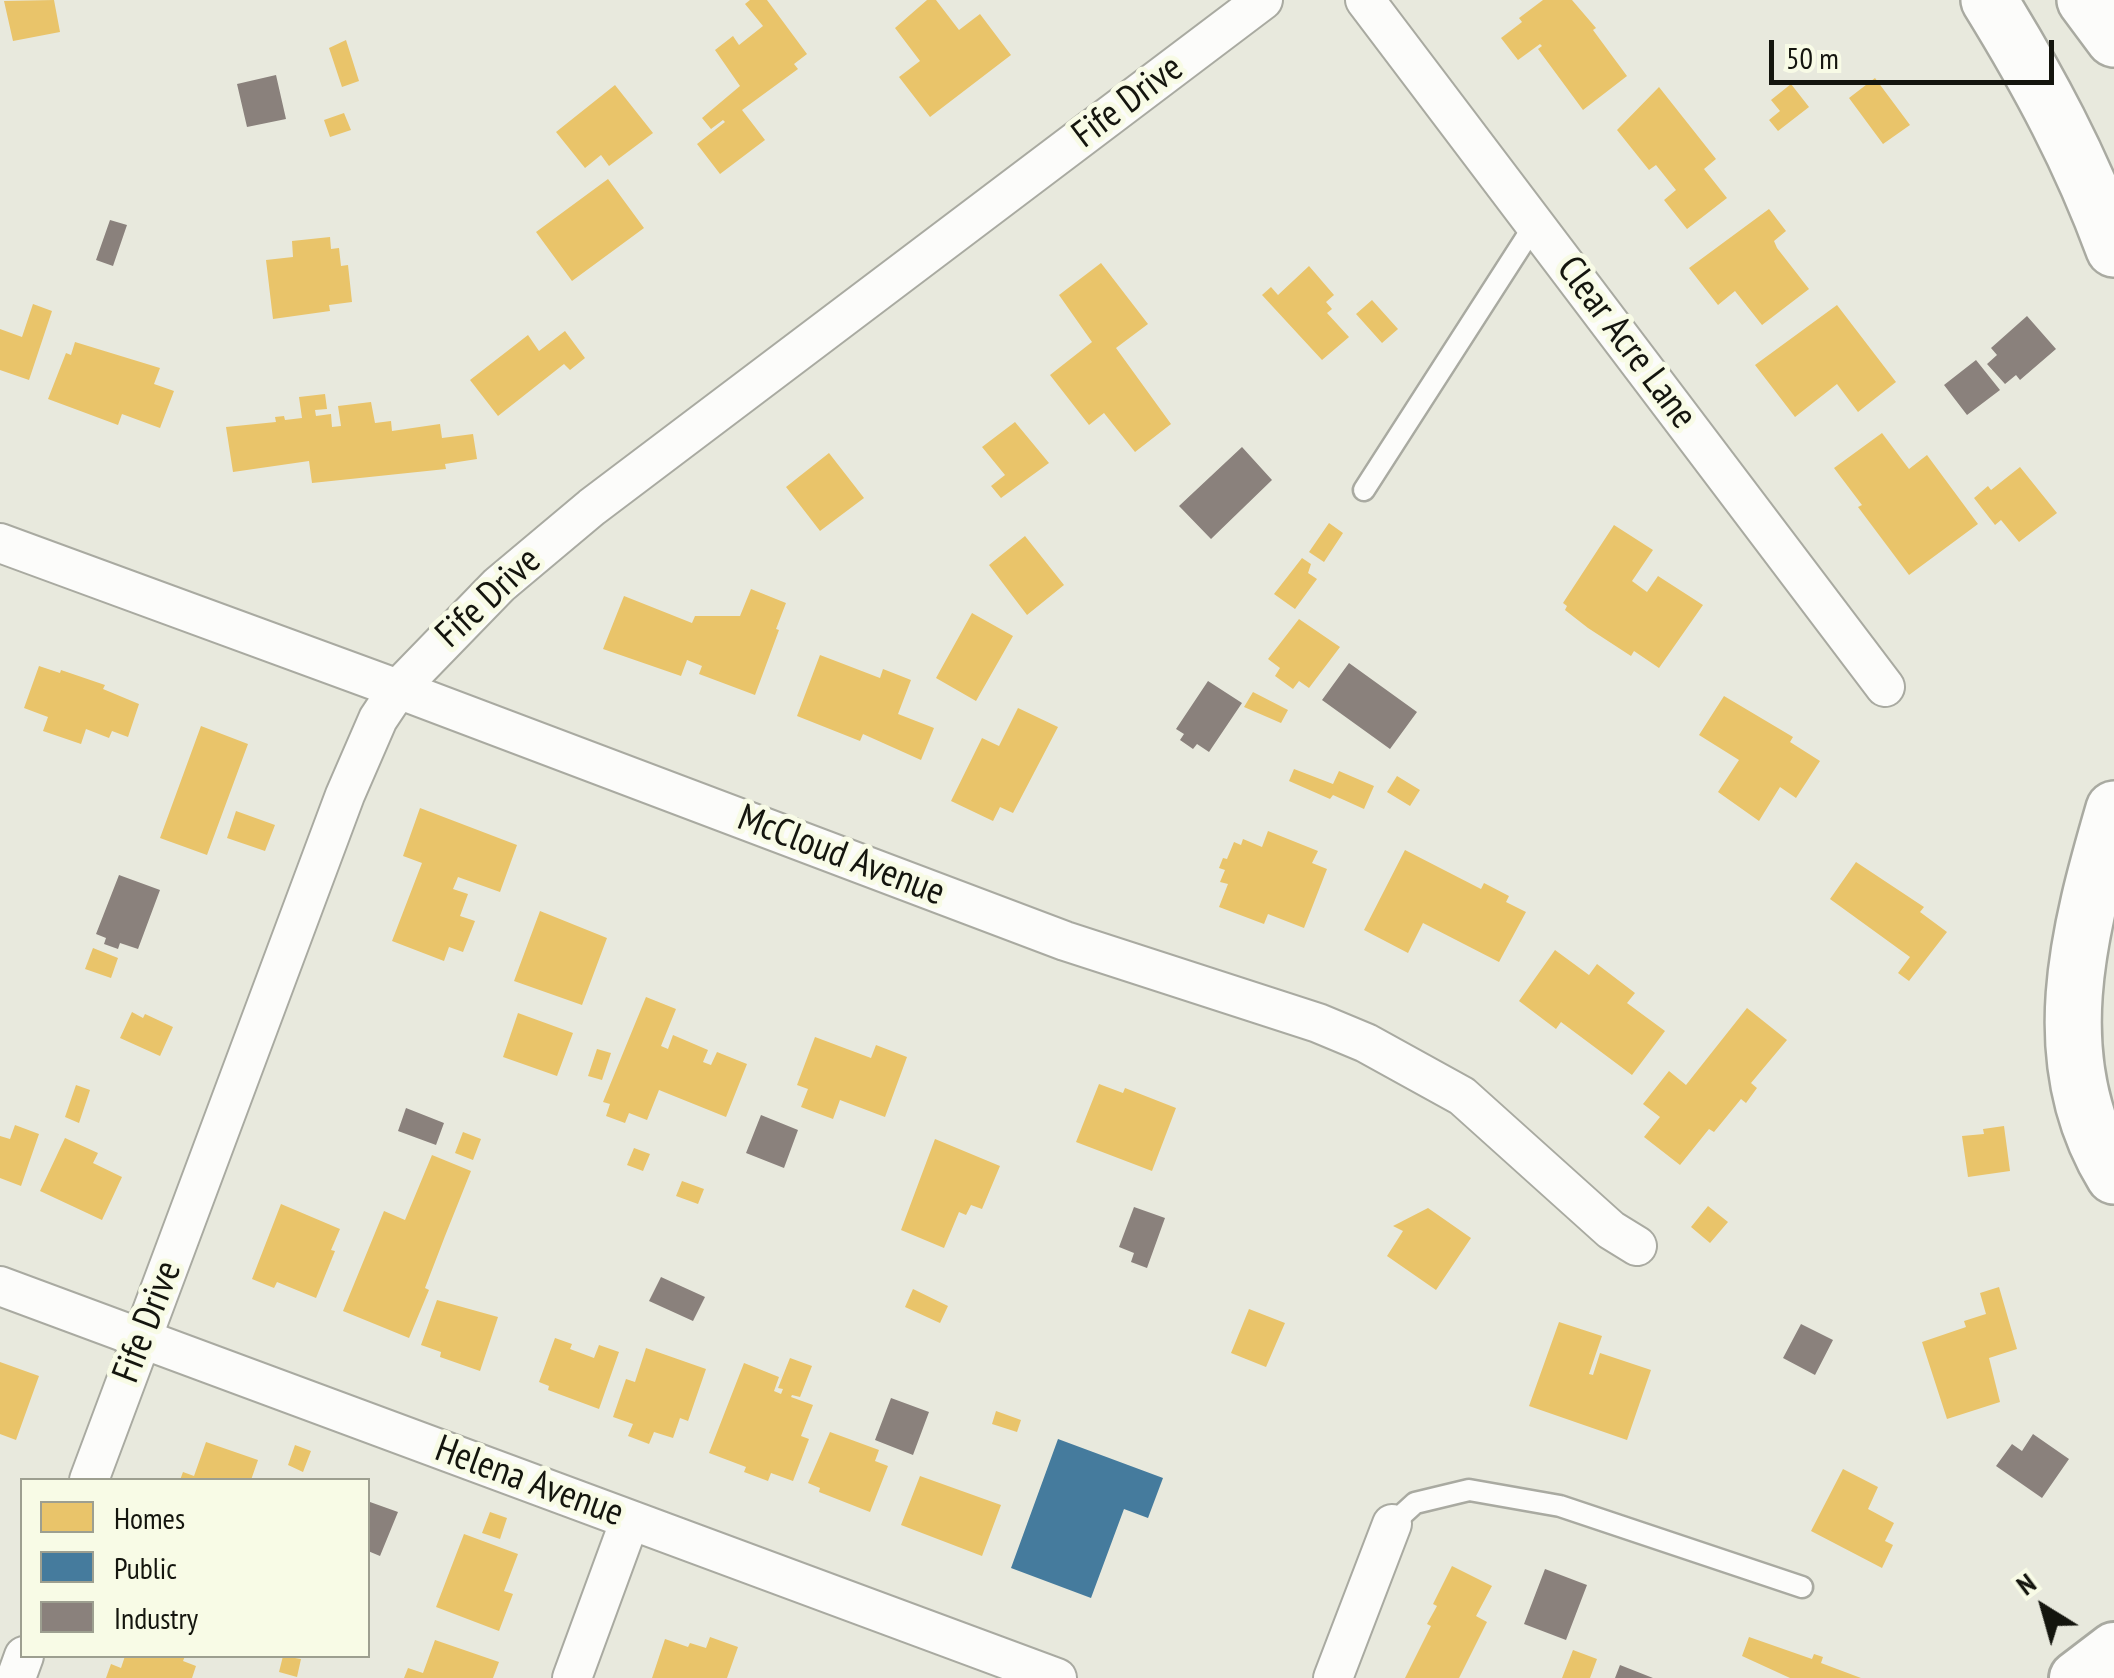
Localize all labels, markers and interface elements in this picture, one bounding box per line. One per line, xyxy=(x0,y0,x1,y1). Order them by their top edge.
scale bar xyxy=(1774,20,2059,82)
text: 50 m xyxy=(1786,38,1839,77)
street label: Fife Drive xyxy=(1064,46,1192,158)
street label: Clear Acre Lane xyxy=(1547,248,1705,438)
street label: Fife Drive xyxy=(427,538,551,658)
street label: McCloud Avenue xyxy=(731,796,951,916)
street label: Fife Drive xyxy=(104,1255,192,1389)
street label: Helena Avenue xyxy=(429,1427,629,1537)
legend xyxy=(20,1478,370,1658)
text: Homes xyxy=(114,1498,185,1537)
text: Public xyxy=(114,1548,177,1587)
north arrow xyxy=(1994,1558,2094,1658)
text: N xyxy=(2008,1564,2043,1603)
text: Industry xyxy=(114,1598,198,1637)

